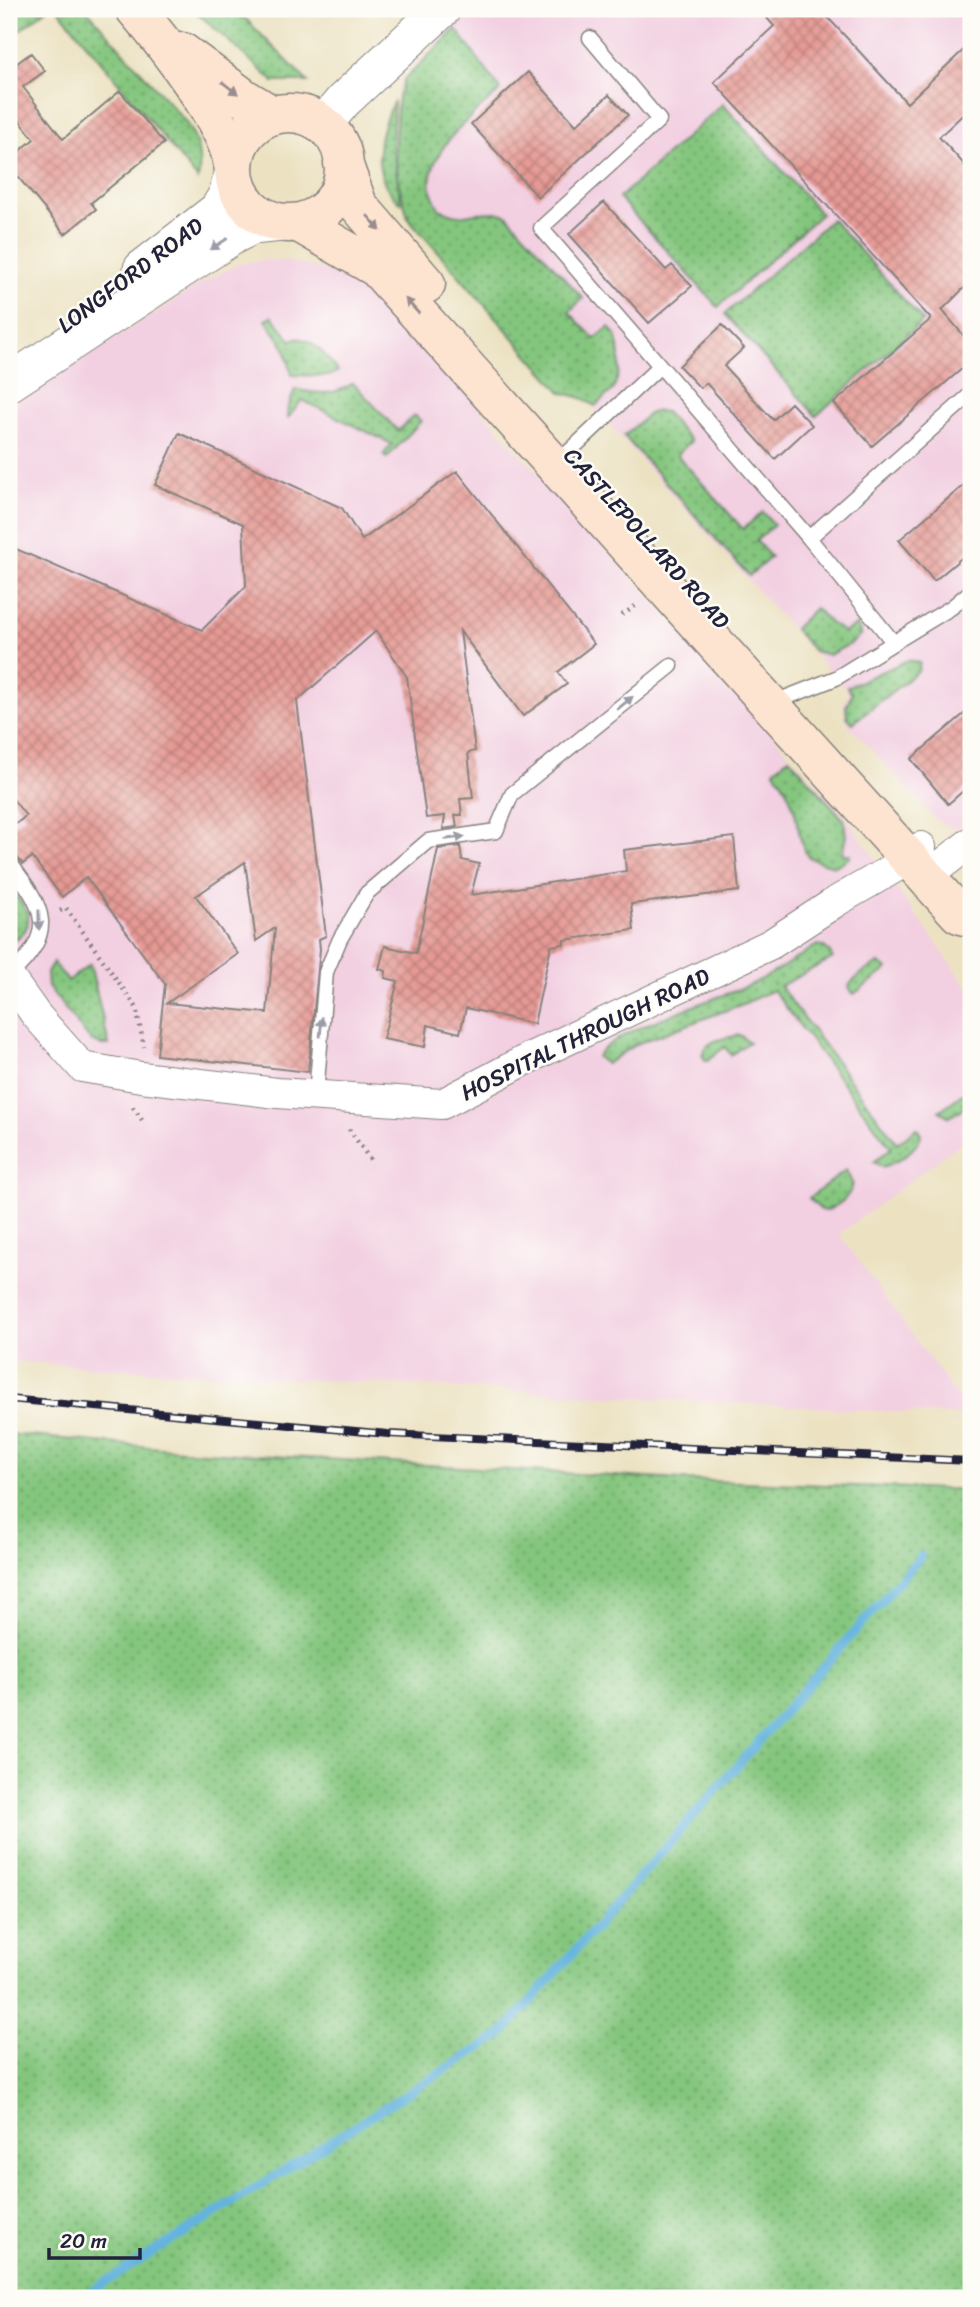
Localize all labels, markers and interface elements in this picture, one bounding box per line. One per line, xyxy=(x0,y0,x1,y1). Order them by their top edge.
one-way arrow xyxy=(220,80,238,95)
street label: LONGFORD ROAD xyxy=(48,206,213,344)
one-way arrow xyxy=(366,215,381,232)
one-way arrow xyxy=(209,238,229,251)
one-way arrow xyxy=(404,297,420,315)
street label: CASTLEPOLLARD ROAD xyxy=(553,437,741,639)
one-way arrow xyxy=(616,695,634,710)
one-way arrow xyxy=(444,832,466,843)
one-way arrow xyxy=(33,909,45,931)
street label: HOSPITAL THROUGH ROAD xyxy=(453,956,717,1113)
one-way arrow xyxy=(316,1016,327,1038)
scale bar xyxy=(49,2216,140,2260)
text: 20 m xyxy=(60,2222,107,2260)

